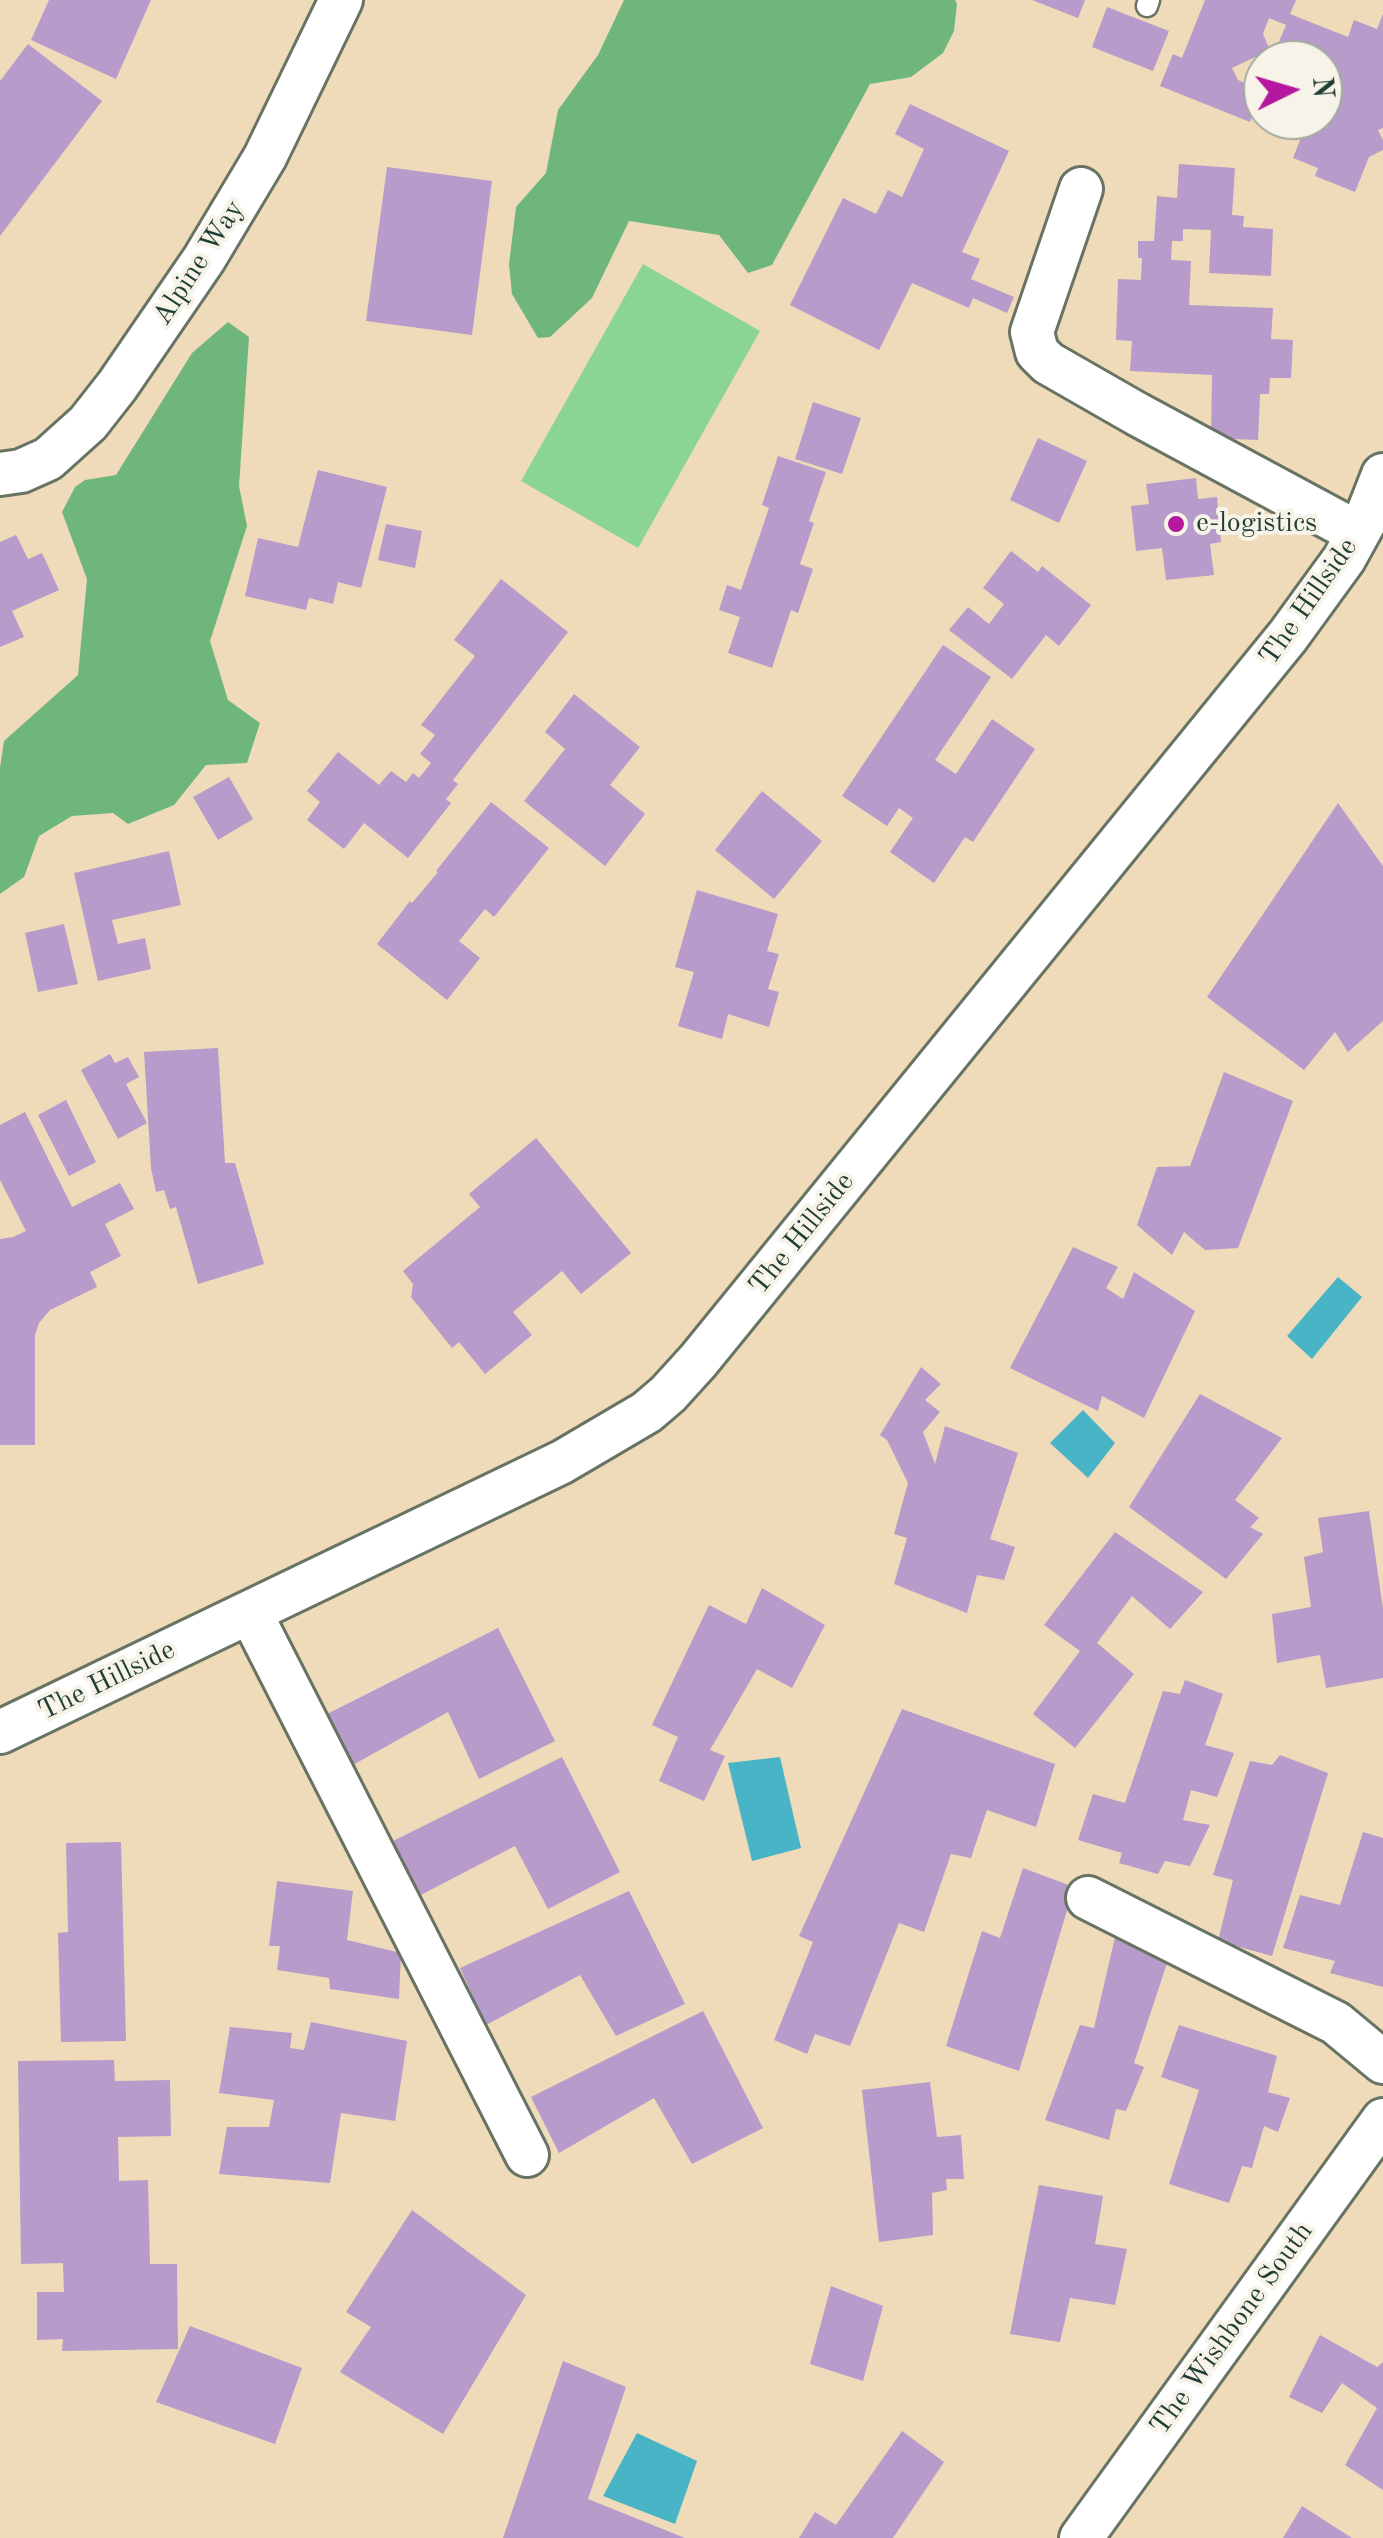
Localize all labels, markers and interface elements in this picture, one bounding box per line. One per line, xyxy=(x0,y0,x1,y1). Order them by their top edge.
north arrow xyxy=(1243,40,1343,140)
text: N xyxy=(1306,76,1336,99)
street label: Alpine Way xyxy=(146,194,252,332)
place label: e-logistics xyxy=(1196,507,1317,541)
marker: e-logistics xyxy=(1165,513,1187,535)
street label: The Hillside xyxy=(1253,532,1365,672)
street label: The Hillside xyxy=(742,1166,862,1302)
street label: The Hillside xyxy=(33,1633,181,1729)
street label: The Wishbone South xyxy=(1144,2216,1320,2442)

